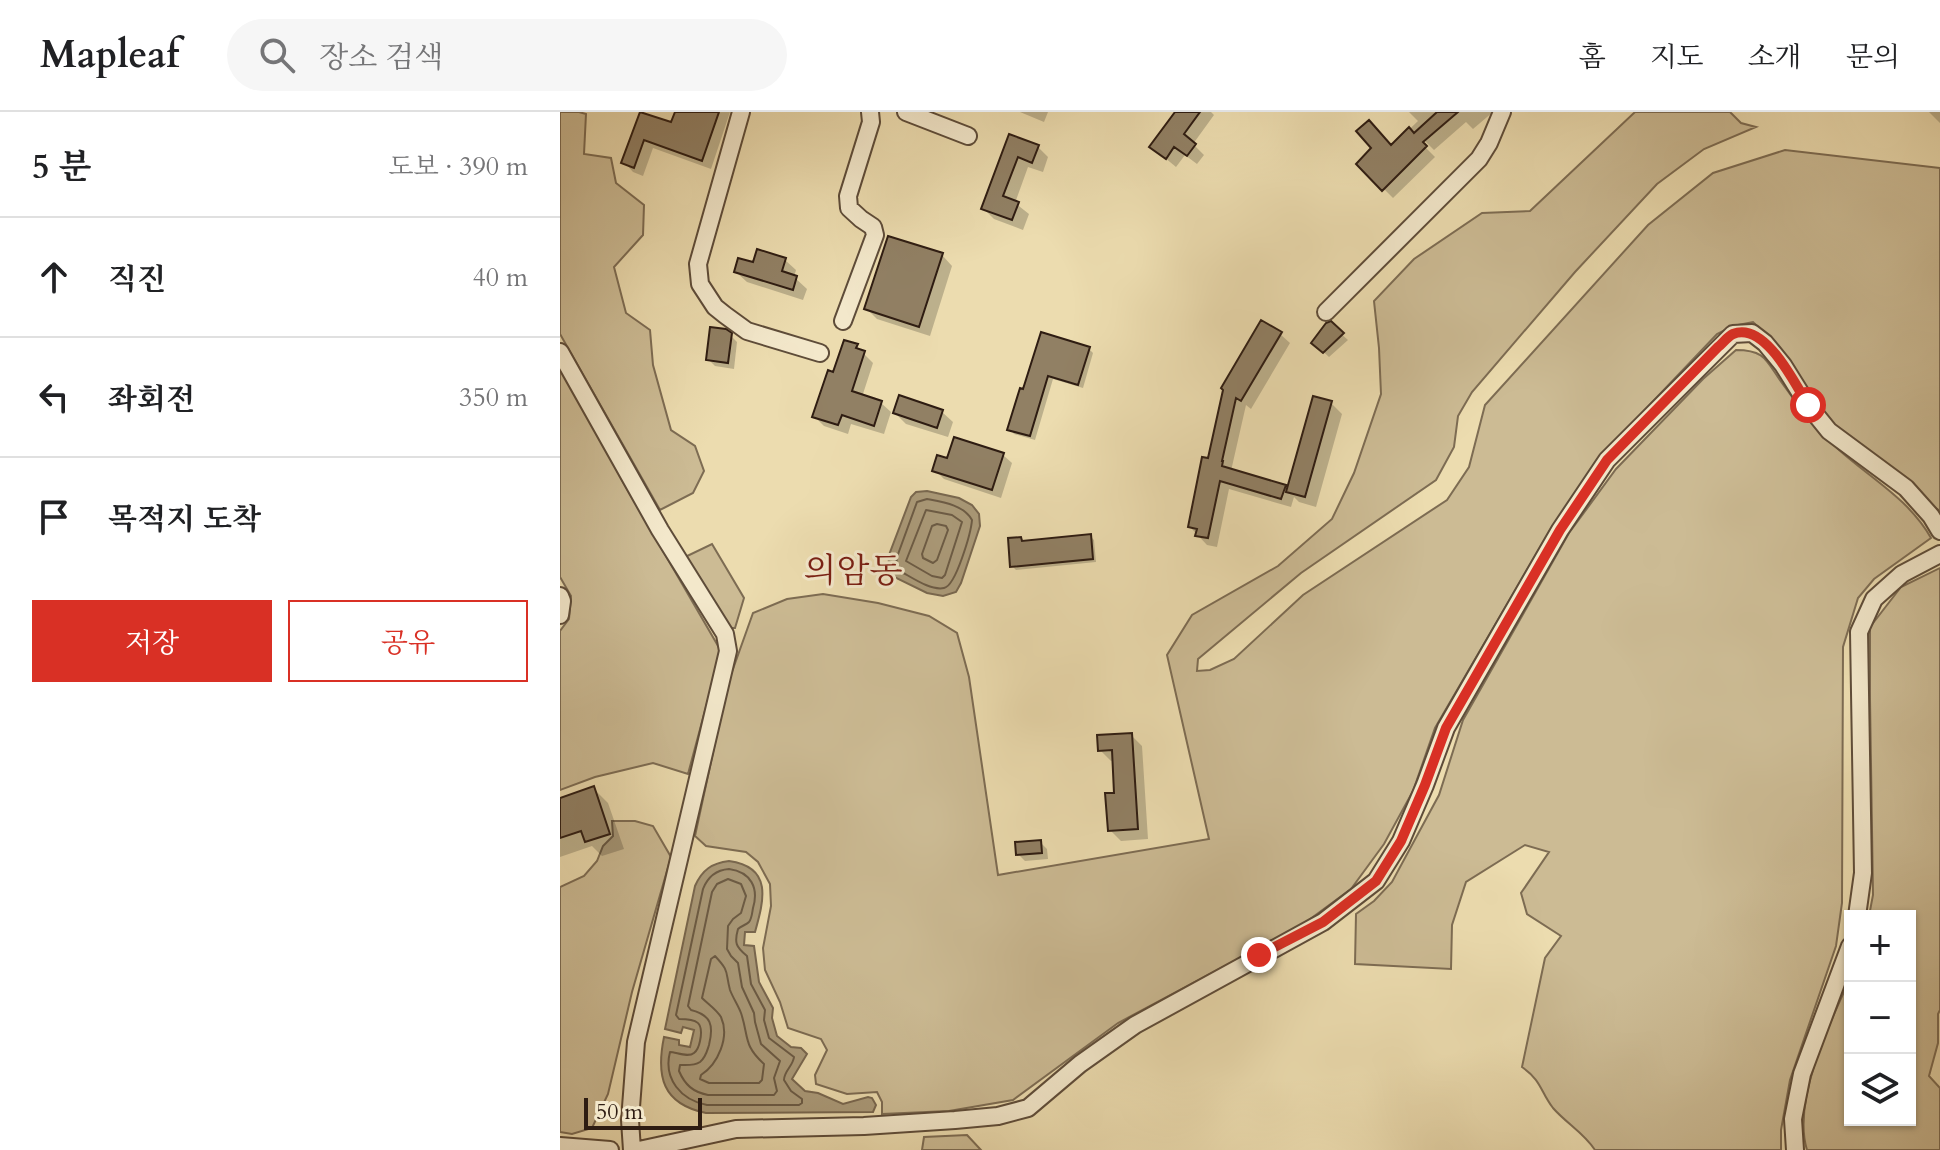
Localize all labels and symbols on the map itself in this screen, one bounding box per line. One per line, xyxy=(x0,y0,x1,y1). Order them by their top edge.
route start xyxy=(1790,387,1826,423)
district label: 의암동 xyxy=(804,548,902,594)
route end xyxy=(1241,937,1277,973)
scale bar xyxy=(584,1094,702,1130)

